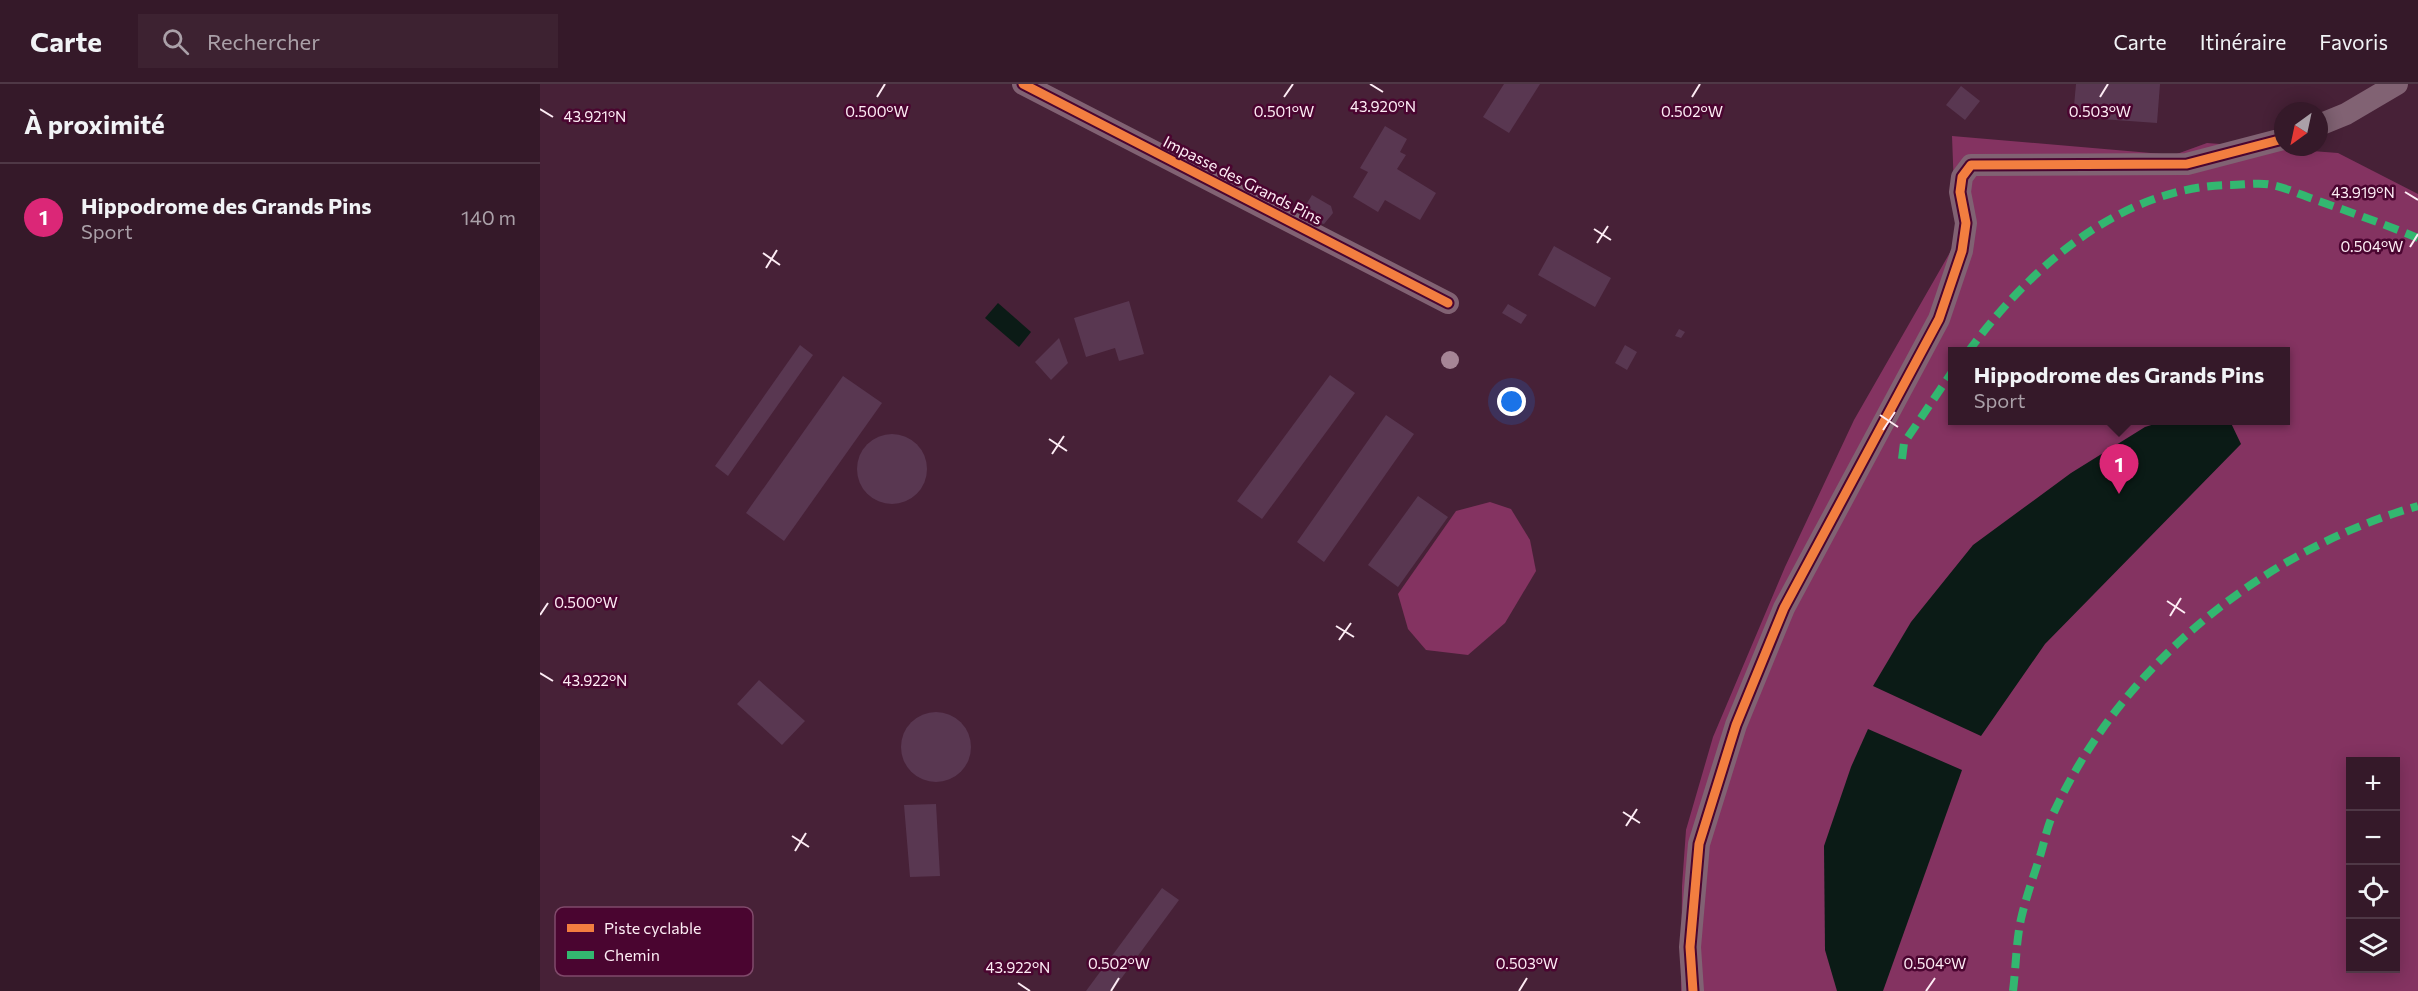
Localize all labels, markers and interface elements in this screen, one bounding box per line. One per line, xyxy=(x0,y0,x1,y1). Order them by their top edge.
search box xyxy=(138,14,558,68)
text: Carte xyxy=(30,24,102,58)
icon: search xyxy=(159,25,192,58)
text: Rechercher xyxy=(207,28,320,55)
text: Carte xyxy=(2113,29,2167,54)
text: Itinéraire xyxy=(2200,29,2286,54)
text: Favoris xyxy=(2319,29,2388,54)
text: 43.920°N xyxy=(1350,97,1416,115)
text: 0.500°W xyxy=(845,102,909,120)
text: 0.501°W xyxy=(1254,102,1314,120)
text: 0.502°W xyxy=(1661,102,1723,120)
text: 0.503°W xyxy=(2069,102,2131,120)
north arrow xyxy=(2274,102,2328,156)
text: 43.921°N xyxy=(564,107,626,125)
text: À proximité xyxy=(24,108,165,139)
street label: Impasse des Grands Pins xyxy=(1160,131,1326,228)
text: 43.919°N xyxy=(2331,183,2395,201)
text: Hippodrome des Grands Pins xyxy=(81,192,371,219)
text: 1 xyxy=(39,205,48,229)
text: 140 m xyxy=(461,205,516,229)
text: Sport xyxy=(81,219,133,243)
text: 0.504°W xyxy=(2341,237,2403,255)
popup xyxy=(1948,347,2290,425)
text: Hippodrome des Grands Pins xyxy=(1974,361,2264,388)
your location xyxy=(1497,387,1526,416)
text: Sport xyxy=(1974,388,2025,412)
pin: 1 xyxy=(2100,444,2138,494)
text: 0.500°W xyxy=(554,593,618,611)
text: 43.922°N xyxy=(563,671,627,689)
map controls xyxy=(2346,757,2400,973)
button: + xyxy=(2346,757,2400,811)
button: − xyxy=(2346,811,2400,865)
button: locate xyxy=(2346,865,2400,919)
legend xyxy=(555,907,753,976)
text: Piste cyclable xyxy=(604,918,702,937)
button: layers xyxy=(2346,919,2400,973)
text: Chemin xyxy=(604,945,660,964)
text: 0.502°W xyxy=(1088,954,1150,972)
text: 0.503°W xyxy=(1496,954,1558,972)
text: 0.504°W xyxy=(1904,954,1966,972)
text: 43.922°N xyxy=(986,958,1050,976)

